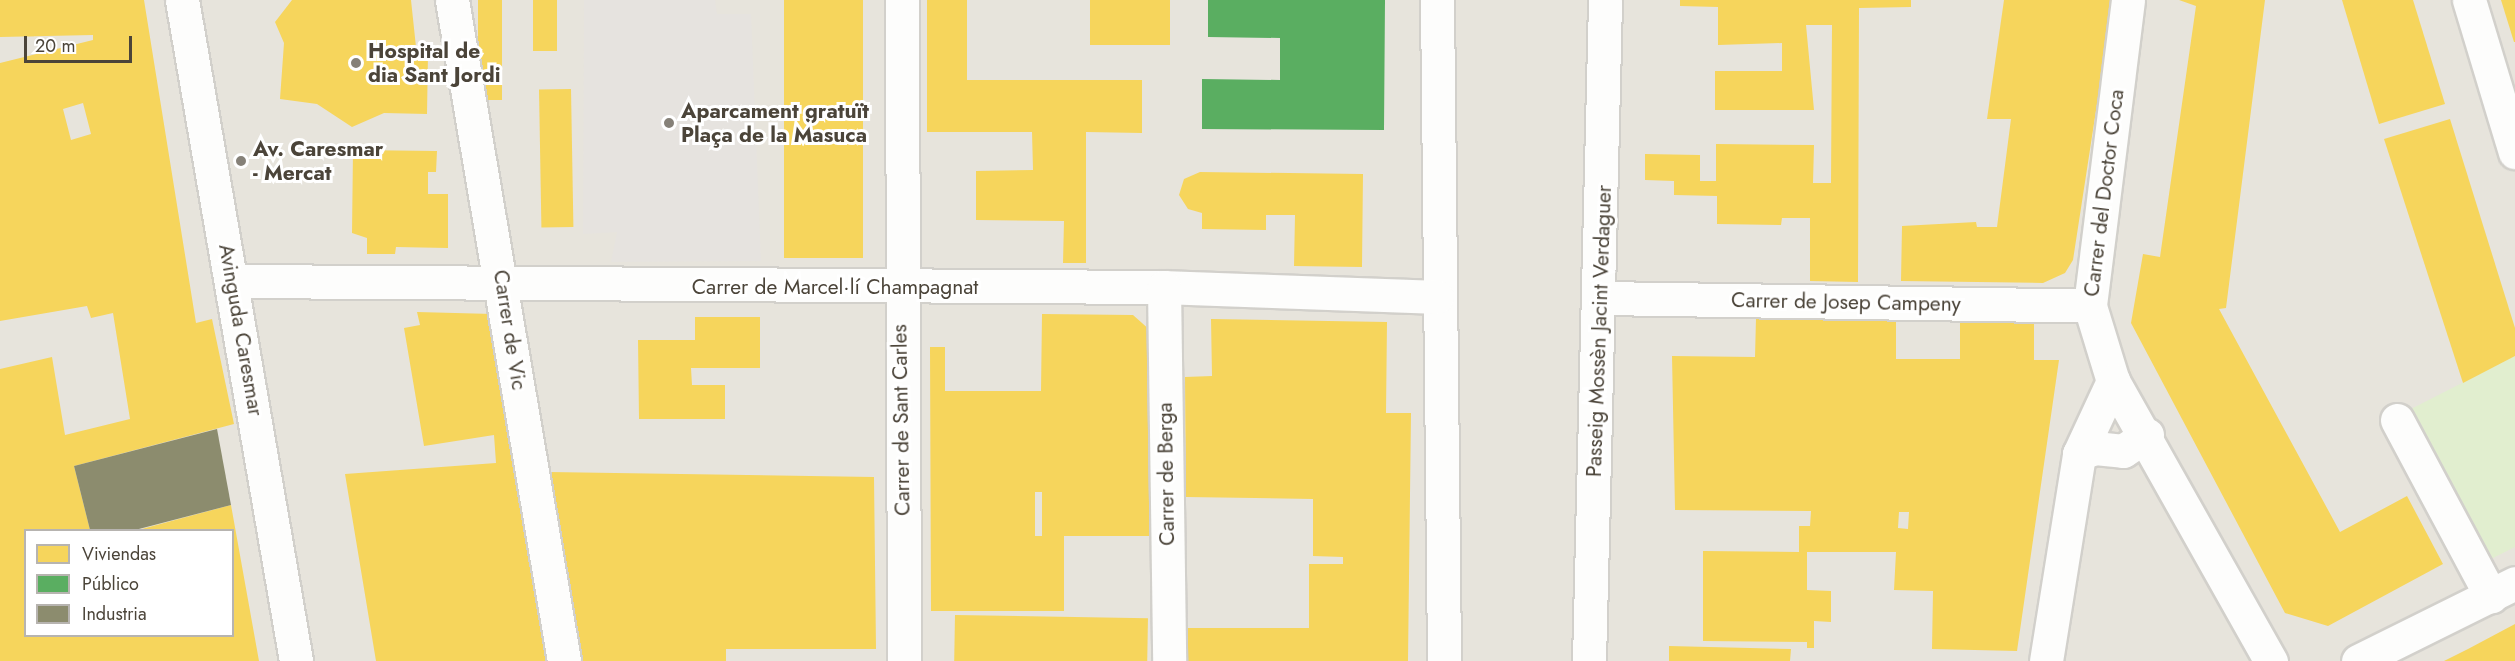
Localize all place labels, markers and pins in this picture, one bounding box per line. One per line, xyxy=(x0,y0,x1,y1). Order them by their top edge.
place label: Hospital de dia Sant Jordi xyxy=(368,38,501,88)
marker: Hospital de dia Sant Jordi xyxy=(349,56,363,70)
place label: Aparcament gratuït Plaça de la Masuca xyxy=(681,98,869,148)
marker: Aparcament gratuït Plaça de la Masuca xyxy=(662,116,676,130)
place label: Av. Caresmar - Mercat xyxy=(253,136,383,186)
marker: Av. Caresmar - Mercat xyxy=(234,154,248,168)

